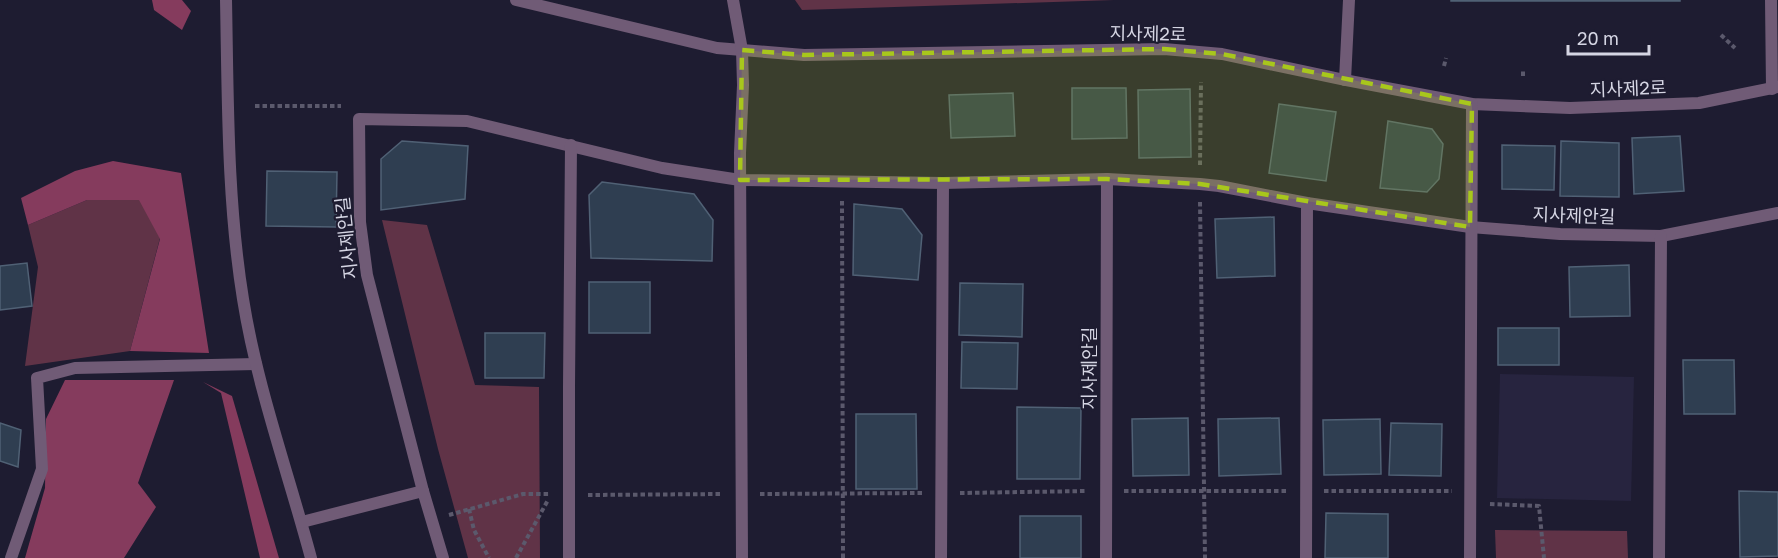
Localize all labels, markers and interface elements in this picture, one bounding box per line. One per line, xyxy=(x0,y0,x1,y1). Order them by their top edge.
scale bar xyxy=(1568,18,1649,56)
street label: 지사제2로 xyxy=(1109,21,1187,45)
text: 20 m xyxy=(1577,27,1619,49)
street label: 지사제2로 xyxy=(1589,76,1667,100)
street label: 지사제안길 xyxy=(331,196,361,280)
street label: 지사제안길 xyxy=(1532,203,1616,227)
street label: 지사제안길 xyxy=(1078,327,1100,409)

